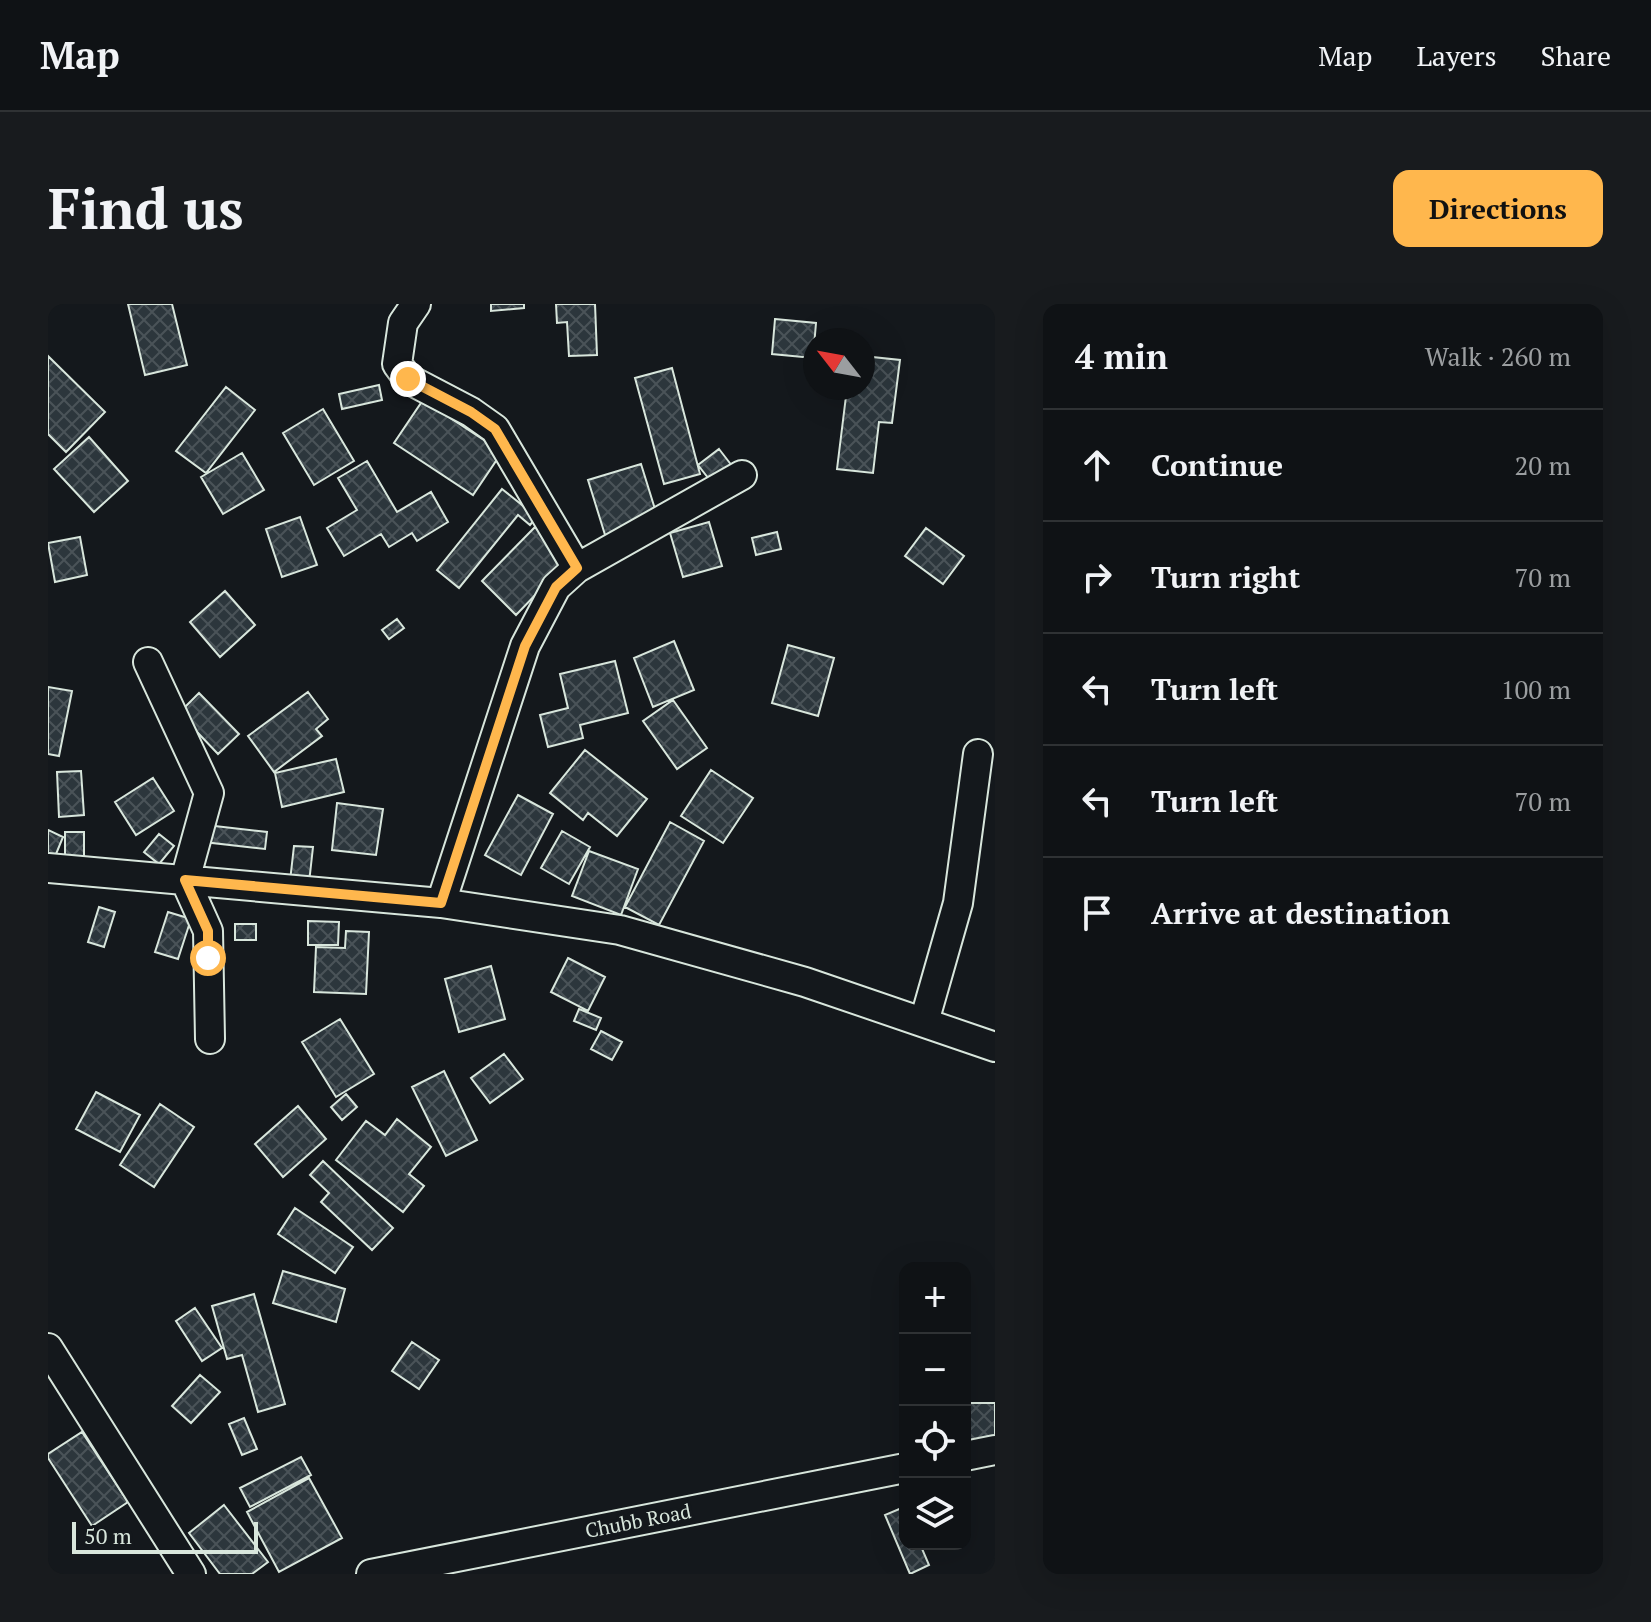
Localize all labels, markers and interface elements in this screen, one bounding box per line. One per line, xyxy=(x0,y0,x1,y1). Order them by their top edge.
text: Map xyxy=(40,30,120,80)
text: Map xyxy=(1318,37,1372,74)
text: Layers xyxy=(1416,37,1497,74)
text: Share xyxy=(1541,37,1611,74)
button: Directions xyxy=(1393,170,1603,247)
text: Find us xyxy=(48,171,244,245)
north arrow xyxy=(803,328,875,400)
text: 4 min xyxy=(1075,334,1168,379)
text: Walk · 260 m xyxy=(1425,339,1571,373)
route end xyxy=(390,361,426,397)
icon: ahead xyxy=(1075,443,1119,487)
text: Continue xyxy=(1151,445,1283,485)
text: 20 m xyxy=(1515,448,1571,482)
icon: right xyxy=(1075,555,1119,599)
text: Turn right xyxy=(1151,557,1300,597)
text: 70 m xyxy=(1515,560,1571,594)
icon: left xyxy=(1075,667,1119,711)
text: Turn left xyxy=(1151,669,1278,709)
text: 100 m xyxy=(1501,672,1571,706)
icon: left xyxy=(1075,779,1119,823)
text: Turn left xyxy=(1151,781,1278,821)
text: 70 m xyxy=(1515,784,1571,818)
icon: arrive xyxy=(1075,891,1119,935)
text: Arrive at destination xyxy=(1151,893,1450,933)
route start xyxy=(190,940,226,976)
map controls xyxy=(899,1262,971,1550)
button: + xyxy=(899,1262,971,1334)
button: − xyxy=(899,1334,971,1406)
button: locate xyxy=(899,1406,971,1478)
button: layers xyxy=(899,1478,971,1550)
street label: Chubb Road xyxy=(583,1497,693,1544)
scale bar xyxy=(72,1518,258,1554)
text: 50 m xyxy=(84,1521,132,1550)

